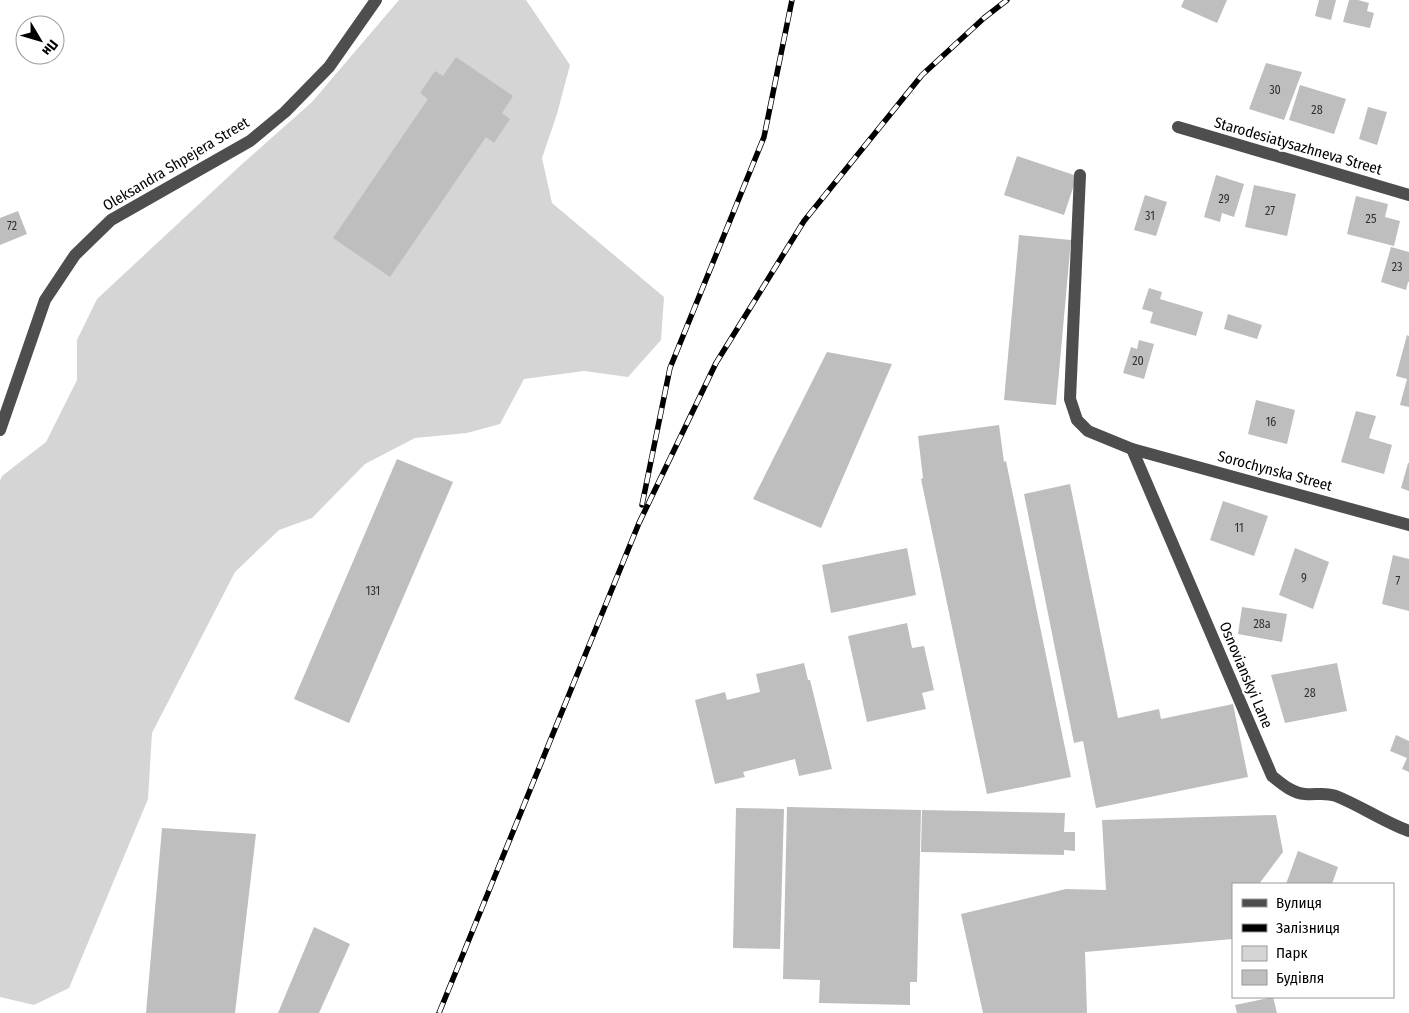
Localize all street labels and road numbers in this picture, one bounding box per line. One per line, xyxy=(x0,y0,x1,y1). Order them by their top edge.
street label: Oleksandra Shpejera Street xyxy=(100,113,252,215)
street label: Starodesiatysazhneva Street xyxy=(1212,113,1384,179)
street label: Sorochynska Street xyxy=(1216,447,1334,495)
street label: Osnovianskyi Lane xyxy=(1215,619,1277,731)

